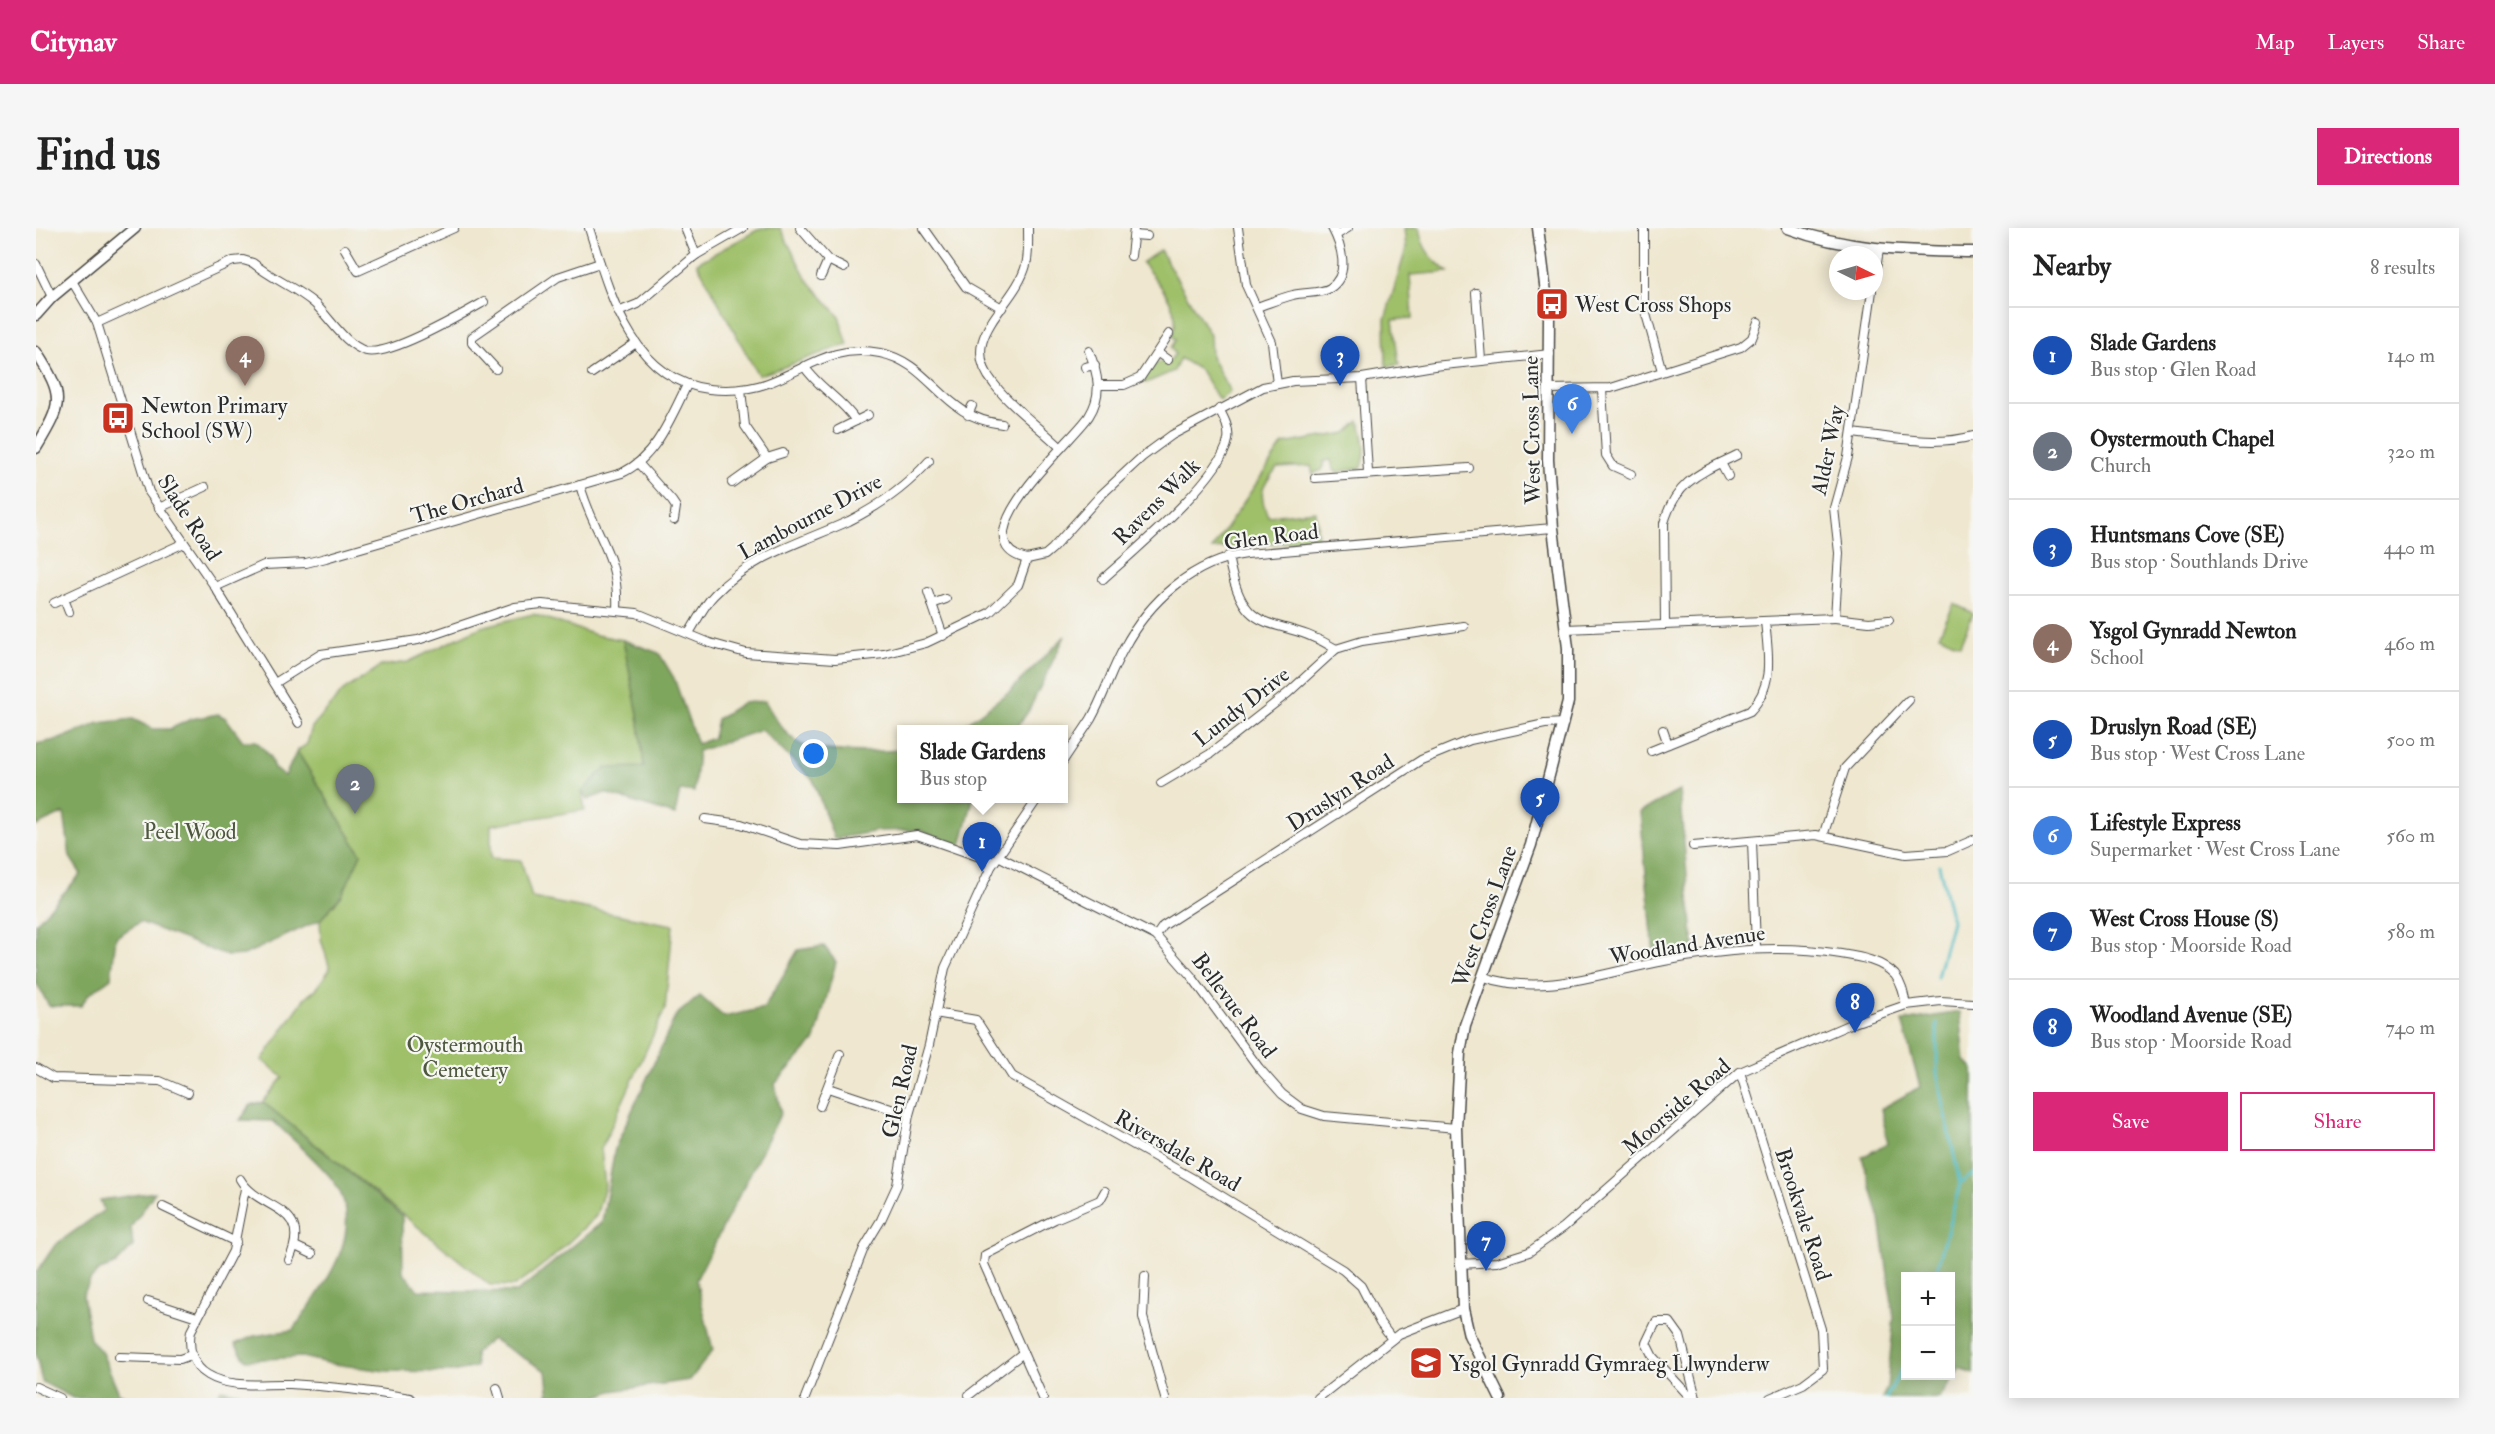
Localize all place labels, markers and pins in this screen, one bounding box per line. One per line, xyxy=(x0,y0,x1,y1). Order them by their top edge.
bus stop icon: West Cross Shops xyxy=(1534,286,1570,322)
place label: West Cross Shops xyxy=(1574,291,1731,320)
pin: 4 xyxy=(226,336,264,386)
pin: 3 xyxy=(1320,336,1360,386)
pin: 6 xyxy=(1552,384,1592,434)
place label: Newton Primary School (SW) xyxy=(141,392,288,445)
bus stop icon: Newton Primary School (SW) xyxy=(100,400,136,436)
pin: 2 xyxy=(336,764,374,814)
pin: 5 xyxy=(1520,778,1560,828)
pin: 1 xyxy=(962,822,1002,872)
pin: 8 xyxy=(1836,984,1874,1033)
pin: 7 xyxy=(1466,1222,1506,1271)
school or university icon: Ysgol Gynradd Gymraeg Llwynderw xyxy=(1408,1345,1444,1381)
place label: Ysgol Gynradd Gymraeg Llwynderw xyxy=(1449,1350,1770,1378)

